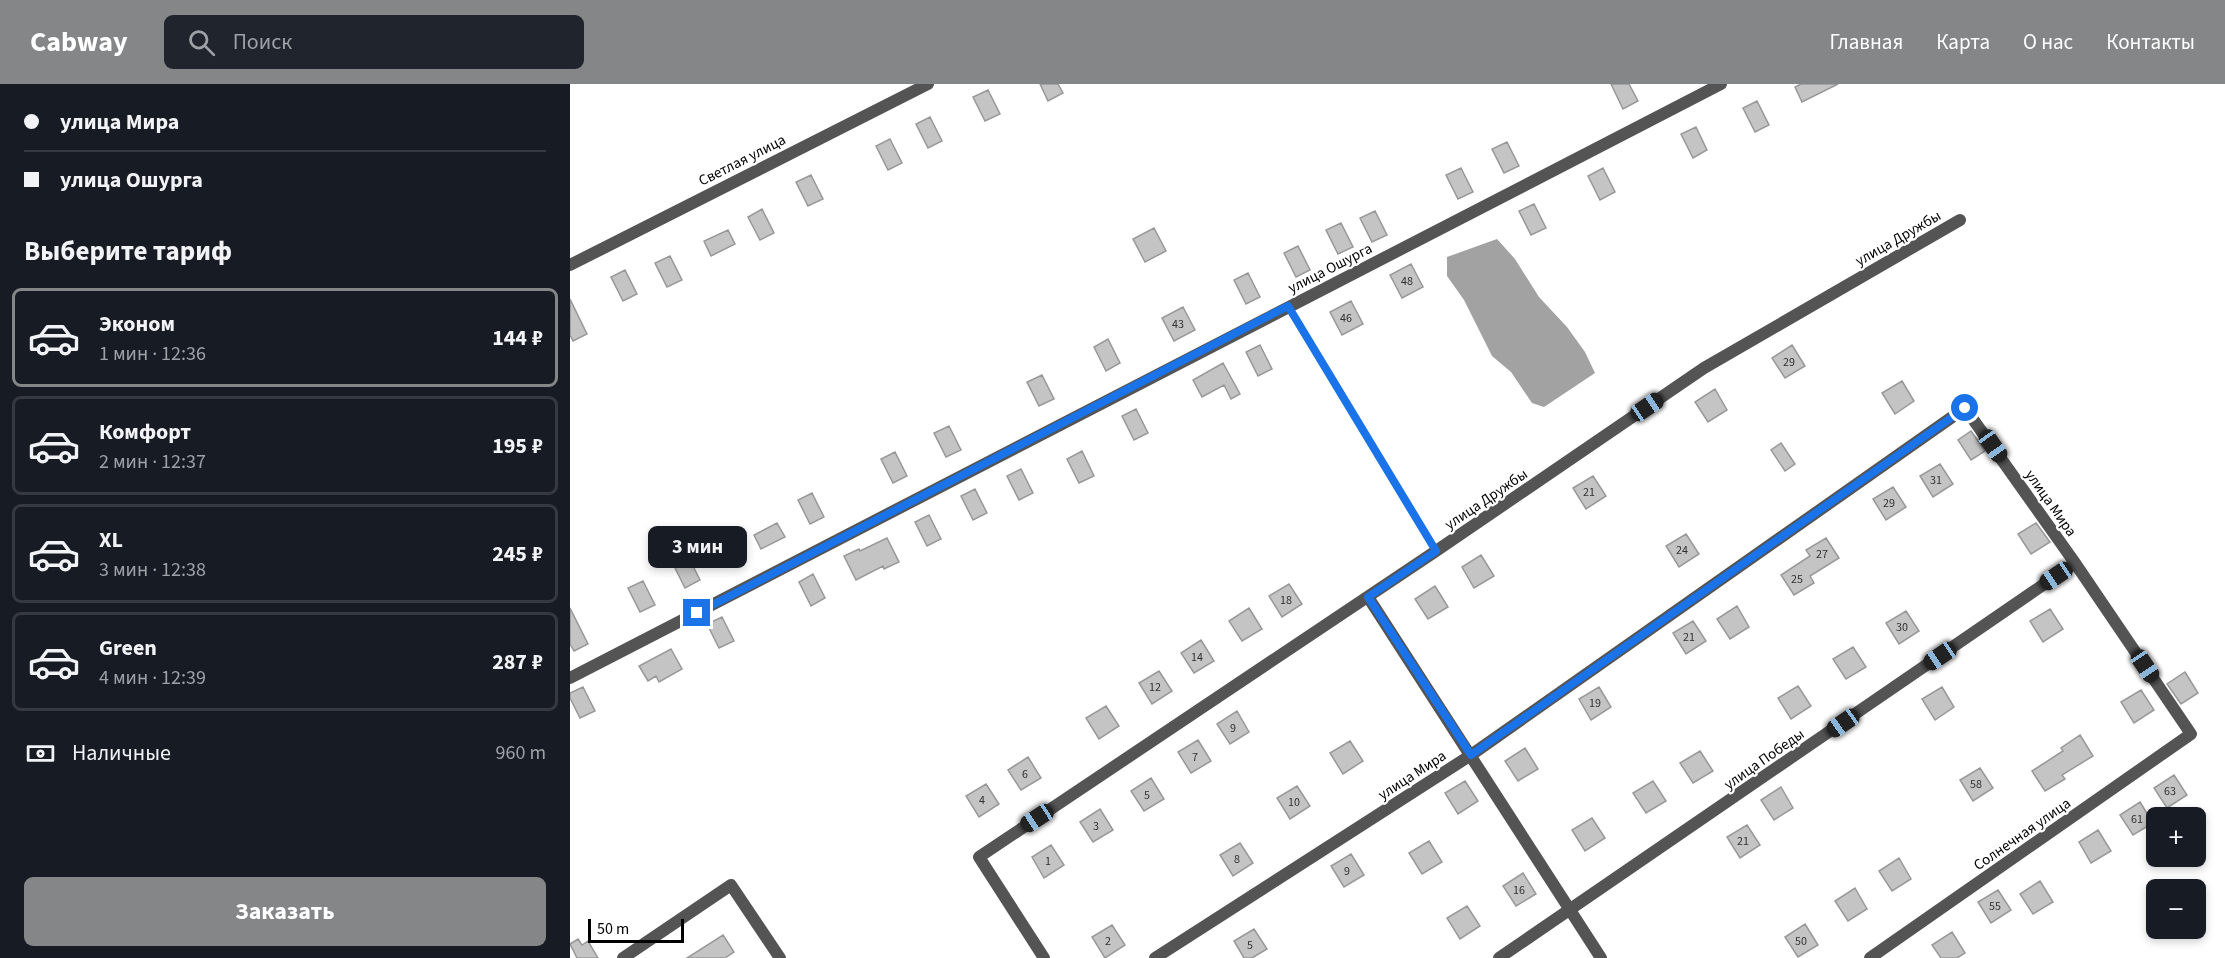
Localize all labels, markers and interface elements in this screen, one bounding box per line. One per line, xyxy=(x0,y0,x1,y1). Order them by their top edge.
search box xyxy=(164,15,584,69)
text: Cabway xyxy=(30,22,128,62)
icon: search xyxy=(185,26,218,59)
text: Поиск xyxy=(233,26,292,58)
text: Главная xyxy=(1830,27,1903,57)
text: Карта xyxy=(1936,27,1990,57)
text: О нас xyxy=(2023,27,2073,57)
text: Контакты xyxy=(2106,27,2195,57)
text: улица Мира xyxy=(60,106,179,138)
street label: Светлая улица xyxy=(695,129,789,191)
text: улица Ошурга xyxy=(60,164,203,196)
street label: улица Дружбы xyxy=(1851,205,1945,271)
text: Выберите тариф xyxy=(24,232,232,271)
street label: улица Ошурга xyxy=(1284,238,1376,299)
house number: 48 xyxy=(1401,273,1413,290)
text: Эконом xyxy=(99,308,175,340)
house number: 46 xyxy=(1340,310,1352,327)
icon: car xyxy=(27,311,81,365)
house number: 43 xyxy=(1172,316,1184,333)
text: 144 ₽ xyxy=(492,322,543,354)
text: 1 мин · 12:36 xyxy=(99,340,206,368)
house number: 29 xyxy=(1783,354,1795,371)
car xyxy=(1627,389,1667,425)
route start xyxy=(1951,394,1978,421)
text: Комфорт xyxy=(99,416,191,448)
icon: car xyxy=(27,419,81,473)
car xyxy=(1975,426,2011,466)
text: 195 ₽ xyxy=(492,430,543,462)
text: 2 мин · 12:37 xyxy=(99,448,206,476)
street label: улица Дружбы xyxy=(1441,464,1532,535)
street label: улица Мира xyxy=(2020,466,2081,541)
house number: 31 xyxy=(1930,472,1942,489)
house number: 21 xyxy=(1583,484,1595,501)
house number: 29 xyxy=(1883,495,1895,512)
text: XL xyxy=(99,524,123,556)
callout: 3 мин xyxy=(648,526,746,568)
icon: car xyxy=(27,527,81,581)
text: 3 мин xyxy=(672,533,723,561)
text: 245 ₽ xyxy=(492,538,543,570)
house number: 24 xyxy=(1676,542,1688,559)
house number: 27 xyxy=(1816,546,1828,563)
text: 3 мин · 12:38 xyxy=(99,556,206,584)
car xyxy=(2036,558,2076,594)
house number: 25 xyxy=(1791,571,1803,588)
house number: 18 xyxy=(1280,592,1292,609)
route end xyxy=(683,599,710,626)
house number: 30 xyxy=(1896,619,1908,636)
house number: 21 xyxy=(1683,629,1695,646)
text: Green xyxy=(99,632,157,664)
icon: car xyxy=(27,635,81,689)
car xyxy=(1920,638,1960,674)
text: 287 ₽ xyxy=(492,646,543,678)
car xyxy=(2127,646,2163,686)
house number: 14 xyxy=(1191,649,1203,666)
text: 4 мин · 12:39 xyxy=(99,664,206,692)
house number: 12 xyxy=(1149,679,1161,696)
house number: 19 xyxy=(1589,695,1601,712)
car xyxy=(1823,705,1863,741)
house number: 9 xyxy=(1230,720,1236,737)
street label: улица Победы xyxy=(1720,724,1809,795)
icon: cash xyxy=(24,737,57,770)
text: Наличные xyxy=(72,737,171,769)
text: 960 m xyxy=(496,739,546,767)
street label: улица Мира xyxy=(1374,746,1450,805)
house number: 7 xyxy=(1192,749,1198,766)
house number: 6 xyxy=(1022,766,1028,783)
house number: 58 xyxy=(1970,776,1982,793)
house number: 63 xyxy=(2164,783,2176,800)
house number: 5 xyxy=(1144,787,1150,804)
house number: 4 xyxy=(979,792,985,809)
street label: Солнечная улица xyxy=(1969,793,2075,876)
house number: 10 xyxy=(1288,794,1300,811)
car xyxy=(1017,801,1057,835)
map controls xyxy=(2146,807,2206,939)
button: + xyxy=(2146,807,2206,867)
house number: 61 xyxy=(2131,811,2143,828)
house number: 3 xyxy=(1093,818,1099,835)
house number: 21 xyxy=(1737,833,1749,850)
house number: 8 xyxy=(1234,851,1240,868)
house number: 1 xyxy=(1045,853,1051,870)
house number: 9 xyxy=(1344,863,1350,880)
button: Заказать xyxy=(24,877,546,946)
button: − xyxy=(2146,879,2206,939)
house number: 16 xyxy=(1513,882,1525,899)
house number: 55 xyxy=(1989,898,2001,915)
scale bar xyxy=(588,916,684,944)
text: 50 m xyxy=(597,918,629,940)
house number: 2 xyxy=(1105,933,1111,950)
house number: 50 xyxy=(1795,933,1807,950)
house number: 5 xyxy=(1247,937,1253,954)

